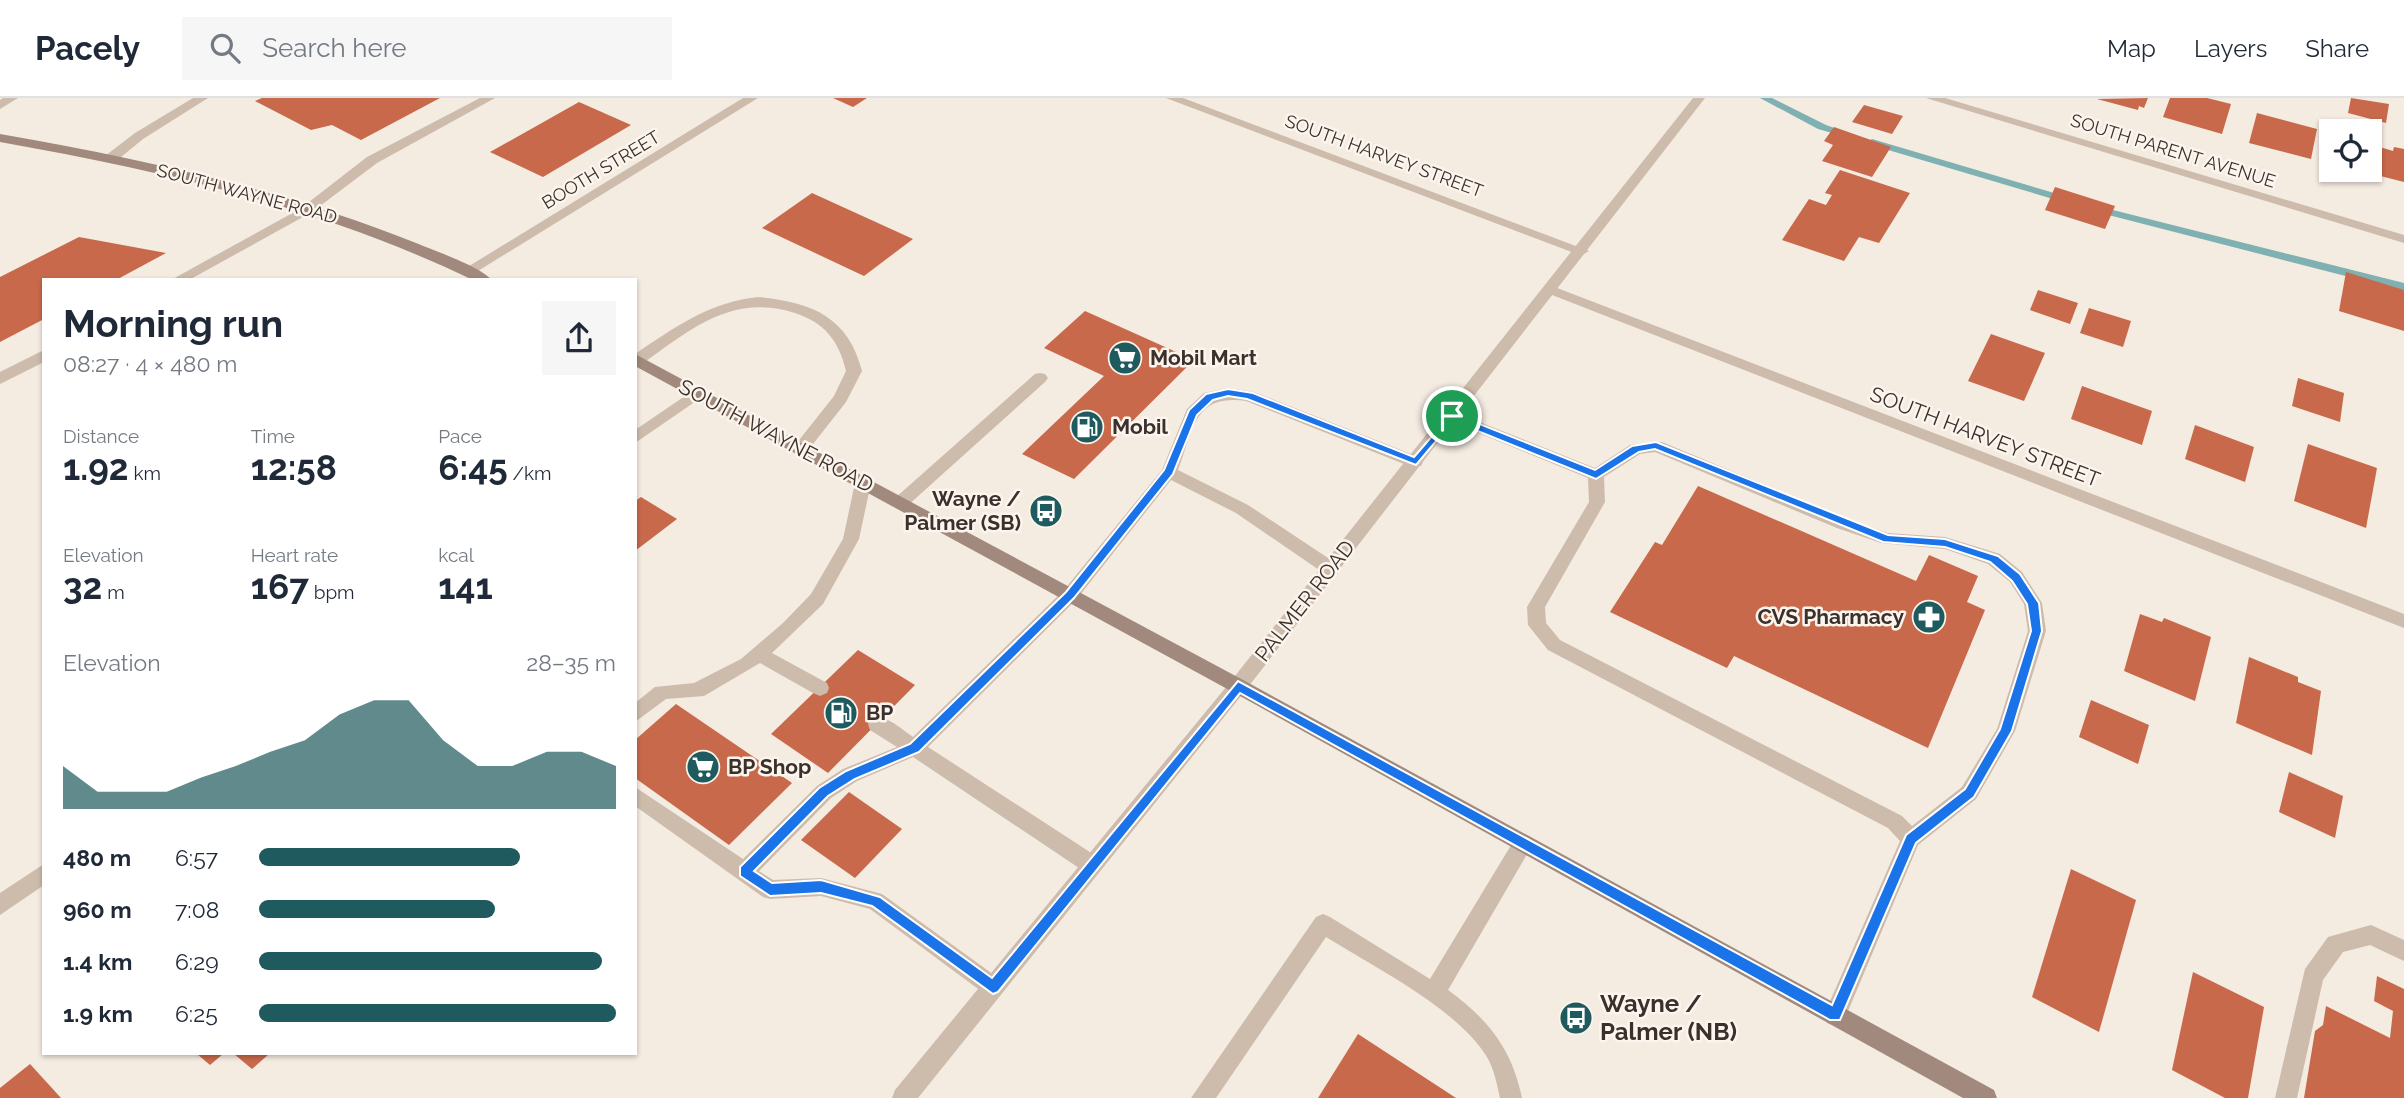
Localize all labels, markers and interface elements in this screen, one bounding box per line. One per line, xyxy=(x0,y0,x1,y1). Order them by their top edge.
search box xyxy=(182,17,672,80)
text: Pacely xyxy=(35,29,140,68)
icon: search xyxy=(206,29,244,67)
text: Search here xyxy=(262,33,407,63)
text: Map xyxy=(2107,34,2156,63)
text: Layers xyxy=(2194,34,2267,63)
text: Share xyxy=(2305,34,2369,63)
street label: SOUTH PARENT AVENUE xyxy=(2068,109,2278,192)
street label: SOUTH HARVEY STREET xyxy=(1282,110,1486,201)
map controls xyxy=(2319,119,2382,182)
button: locate xyxy=(2319,119,2382,182)
street label: BOOTH STREET xyxy=(538,126,664,213)
street label: SOUTH WAYNE ROAD xyxy=(155,159,340,228)
text: Morning run xyxy=(63,301,283,346)
button: share xyxy=(542,301,616,375)
supermarket icon: Mobil Mart xyxy=(1106,339,1144,377)
place label: Mobil Mart xyxy=(1150,345,1257,370)
text: 08:27 · 4 × 480 m xyxy=(63,350,237,377)
street label: SOUTH WAYNE ROAD xyxy=(675,374,878,497)
street label: SOUTH HARVEY STREET xyxy=(1867,381,2104,492)
pin xyxy=(1422,386,1482,446)
icon: arrive xyxy=(1433,397,1471,435)
fuel station icon: Mobil xyxy=(1068,408,1106,446)
place label: Mobil xyxy=(1112,414,1168,439)
text: Distance xyxy=(63,425,139,447)
text: Time xyxy=(251,425,295,447)
text: Pace xyxy=(438,425,482,447)
text: 1.92 xyxy=(63,447,129,488)
text: 12:58 xyxy=(251,447,337,488)
text: 6:45 xyxy=(438,447,508,488)
text: km xyxy=(129,462,161,484)
text: /km xyxy=(508,462,551,484)
place label: Wayne / Palmer (SB) xyxy=(904,486,1021,535)
bus stop icon: Wayne / Palmer (SB) xyxy=(1027,492,1065,530)
street label: PALMER ROAD xyxy=(1250,535,1360,666)
text: Elevation xyxy=(63,544,144,566)
text: Heart rate xyxy=(251,544,338,566)
text: kcal xyxy=(438,544,474,566)
text: 32 xyxy=(63,566,102,607)
text: 167 xyxy=(251,566,309,607)
text: 141 xyxy=(438,566,493,607)
text: m xyxy=(102,581,125,603)
text: bpm xyxy=(309,581,355,603)
pharmacy icon: CVS Pharmacy xyxy=(1910,598,1948,636)
place label: CVS Pharmacy xyxy=(1757,604,1904,629)
text: Elevation xyxy=(63,649,161,676)
text: 28–35 m xyxy=(526,649,616,676)
fuel station icon: BP xyxy=(822,694,860,732)
place label: BP xyxy=(866,700,893,725)
supermarket icon: BP Shop xyxy=(684,748,722,786)
place label: BP Shop xyxy=(728,754,811,779)
text: 480 m xyxy=(63,844,131,871)
text: 6:57 xyxy=(175,844,218,871)
text: 960 m xyxy=(63,896,132,923)
text: 7:08 xyxy=(175,896,219,923)
text: 1.4 km xyxy=(63,948,132,975)
text: 6:29 xyxy=(175,948,219,975)
place label: Wayne / Palmer (NB) xyxy=(1600,989,1737,1046)
bus stop icon: Wayne / Palmer (NB) xyxy=(1557,999,1595,1037)
text: 1.9 km xyxy=(63,1000,133,1027)
text: 6:25 xyxy=(175,1000,218,1027)

